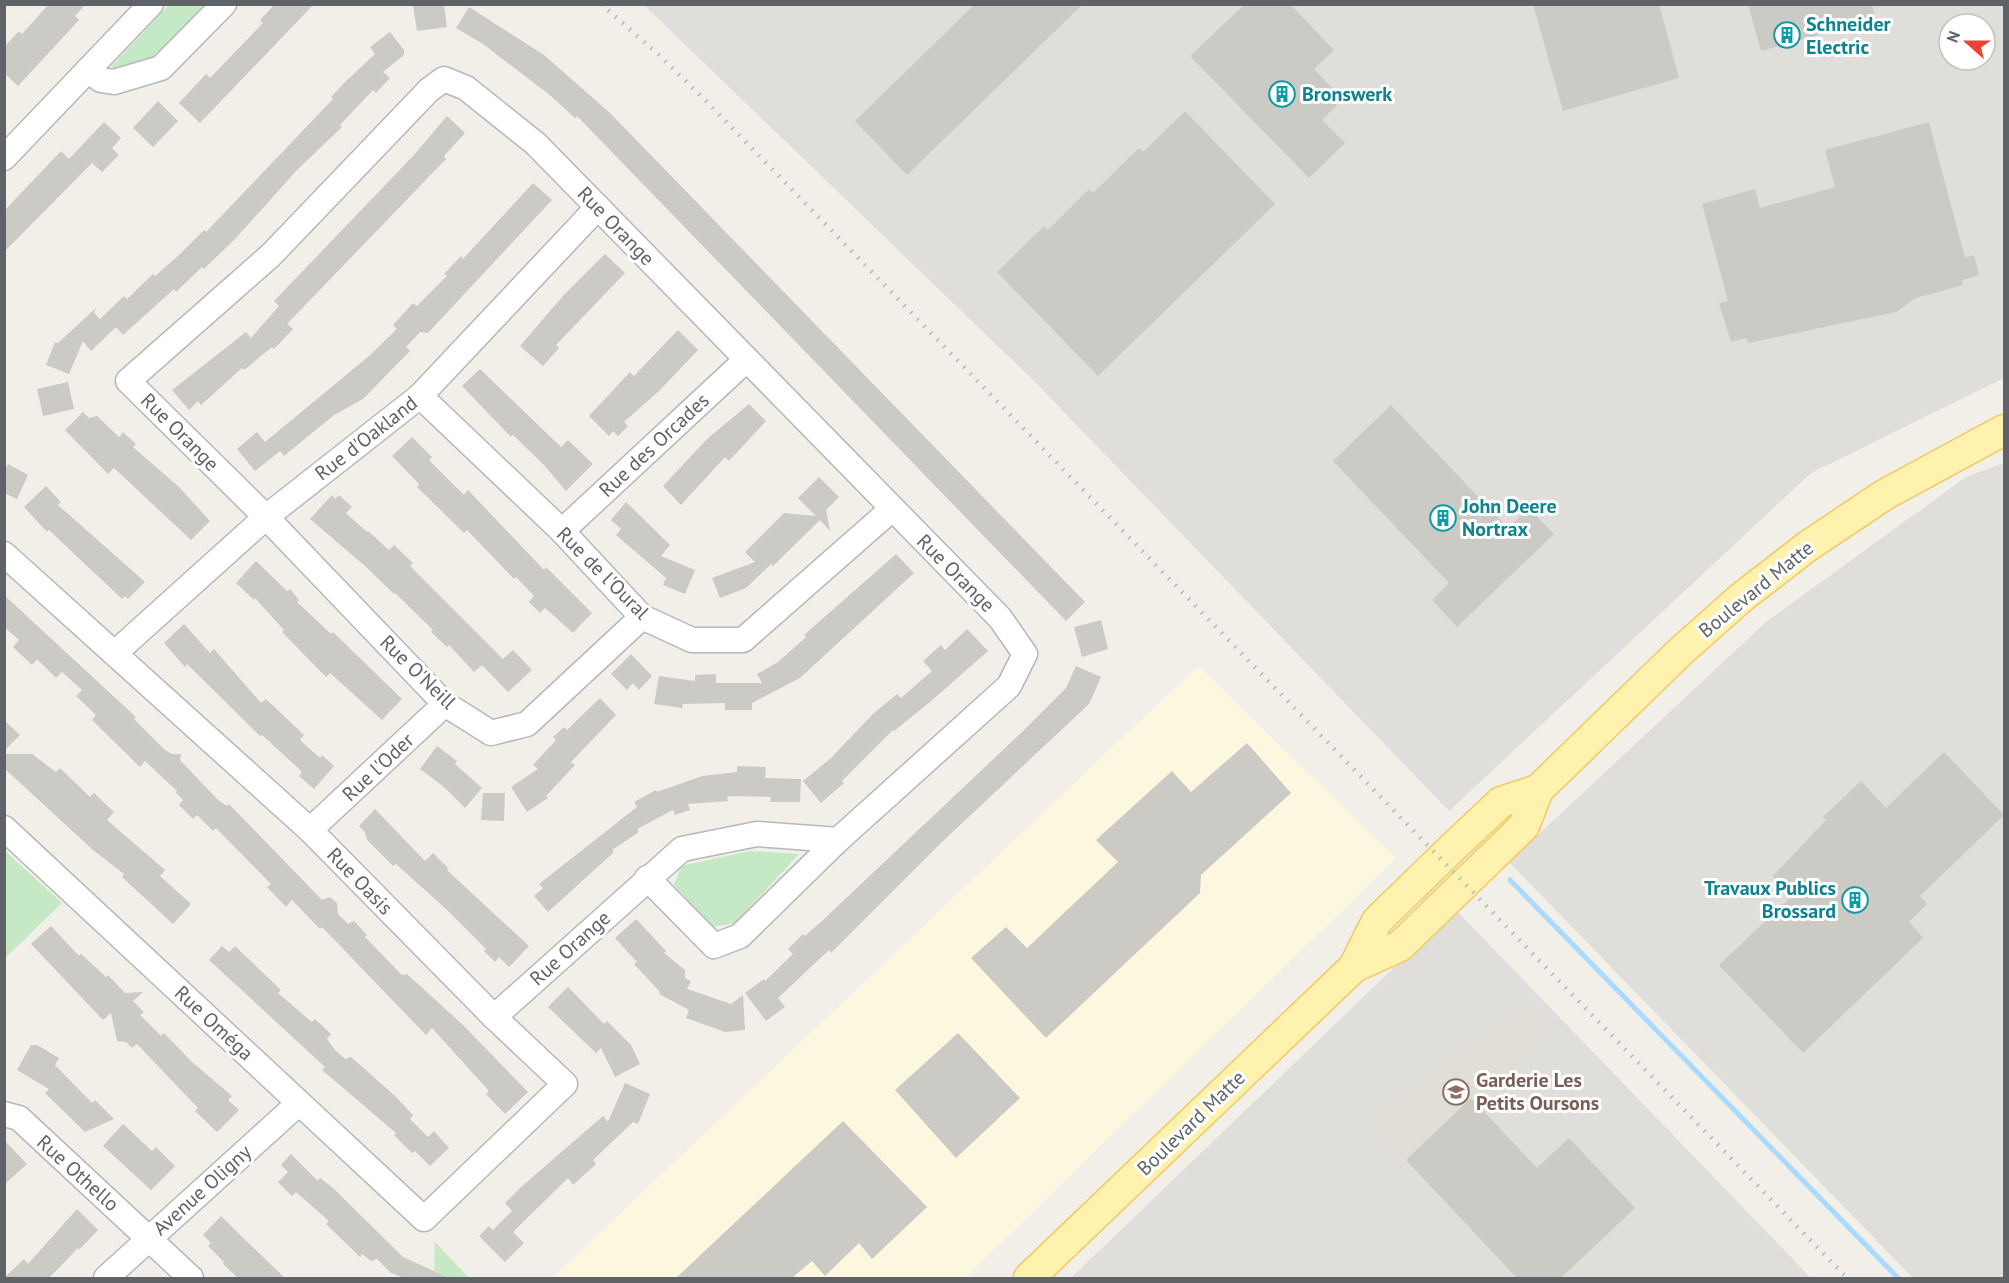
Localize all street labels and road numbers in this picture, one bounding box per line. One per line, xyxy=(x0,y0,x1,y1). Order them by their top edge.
street label: Rue Orange xyxy=(572,181,660,271)
street label: Rue Orange xyxy=(135,387,225,477)
street label: Rue des Orcades xyxy=(593,387,715,503)
street label: Rue d'Oakland xyxy=(310,390,422,486)
street label: Rue de l'Oural xyxy=(551,521,655,625)
street label: Rue Orange xyxy=(911,528,1001,618)
street label: Boulevard Matte xyxy=(1693,535,1819,643)
street label: Rue O'Neill xyxy=(374,629,462,715)
street label: Rue l'Oder xyxy=(337,727,419,807)
street label: Rue Oasis xyxy=(322,842,398,920)
street label: Rue Orange xyxy=(524,905,616,991)
street label: Rue Oméga xyxy=(169,980,259,1066)
street label: Boulevard Matte xyxy=(1131,1065,1251,1181)
street label: Rue Othello xyxy=(31,1129,125,1217)
street label: Avenue Oligny xyxy=(147,1139,257,1241)

